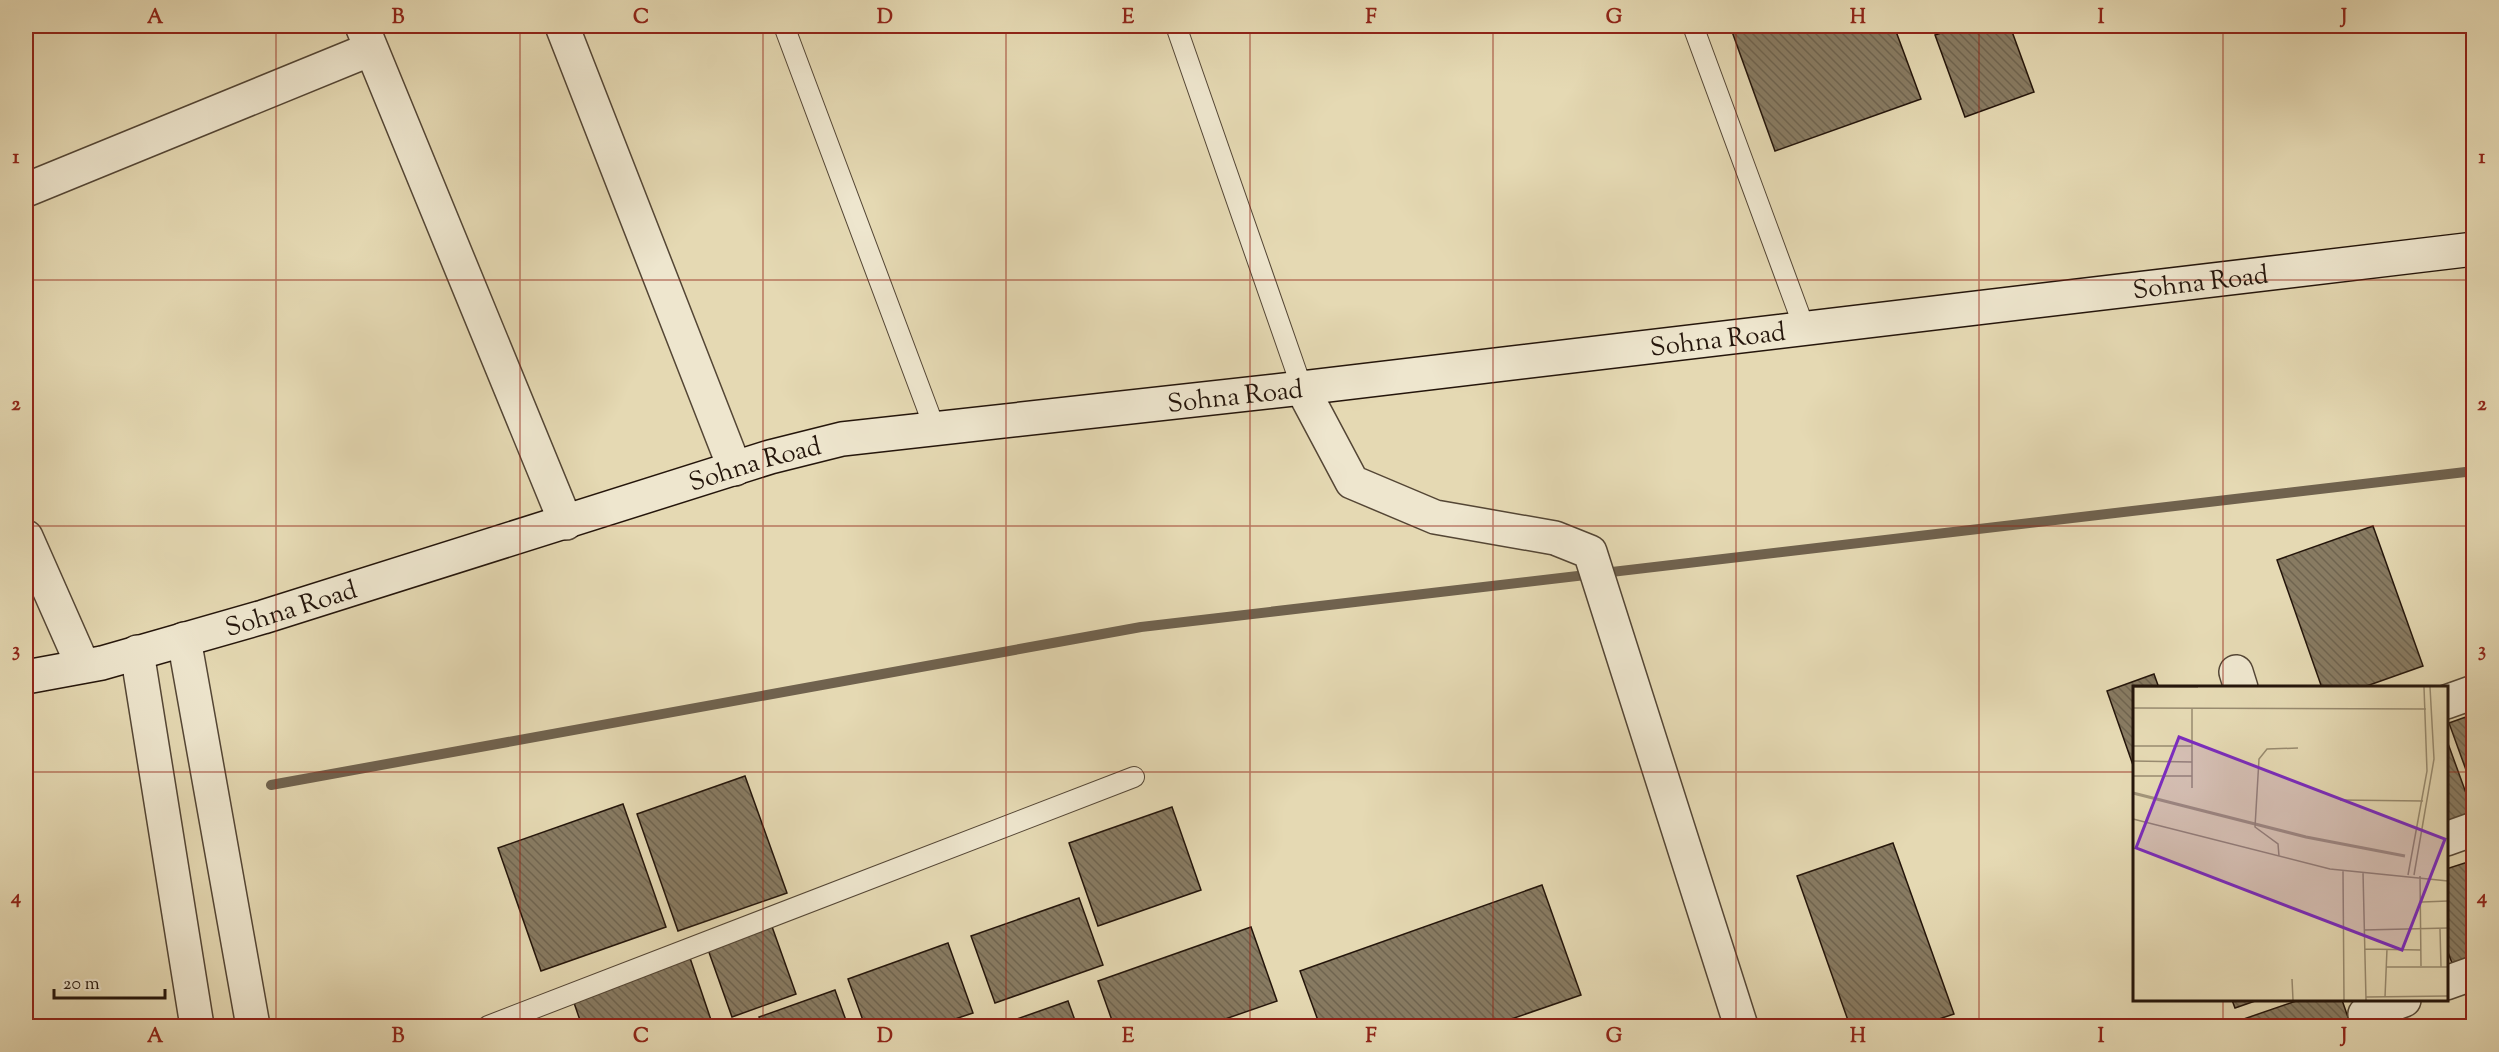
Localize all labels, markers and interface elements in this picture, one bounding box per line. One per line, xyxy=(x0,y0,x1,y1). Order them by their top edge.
text: A xyxy=(147,4,164,33)
text: B xyxy=(392,4,405,33)
text: C xyxy=(633,4,649,33)
text: D xyxy=(877,4,893,33)
text: E xyxy=(1122,4,1135,33)
text: F xyxy=(1365,4,1377,33)
text: G xyxy=(1606,4,1623,33)
text: H xyxy=(1850,4,1866,33)
text: I xyxy=(2098,4,2105,33)
text: J xyxy=(2339,4,2347,33)
text: 1 xyxy=(13,144,20,173)
text: 1 xyxy=(2479,144,2486,173)
street label: Sohna Road xyxy=(2131,258,2271,310)
street label: Sohna Road xyxy=(1648,315,1788,368)
street label: Sohna Road xyxy=(1166,372,1305,424)
text: 2 xyxy=(11,391,21,420)
text: 2 xyxy=(2477,391,2487,420)
street label: Sohna Road xyxy=(685,429,826,502)
street label: Sohna Road xyxy=(221,572,362,648)
text: 3 xyxy=(12,637,20,666)
text: 3 xyxy=(2478,637,2486,666)
inset map xyxy=(2133,686,2448,1001)
text: 4 xyxy=(10,884,21,913)
text: 4 xyxy=(2476,884,2487,913)
scale bar xyxy=(54,962,165,1000)
text: 20 m xyxy=(63,972,100,998)
text: A xyxy=(147,1023,164,1052)
text: B xyxy=(392,1023,405,1052)
text: C xyxy=(633,1023,649,1052)
text: D xyxy=(877,1023,893,1052)
text: E xyxy=(1122,1023,1135,1052)
text: F xyxy=(1365,1023,1377,1052)
text: G xyxy=(1606,1023,1623,1052)
text: H xyxy=(1850,1023,1866,1052)
text: I xyxy=(2098,1023,2105,1052)
text: J xyxy=(2339,1023,2347,1052)

